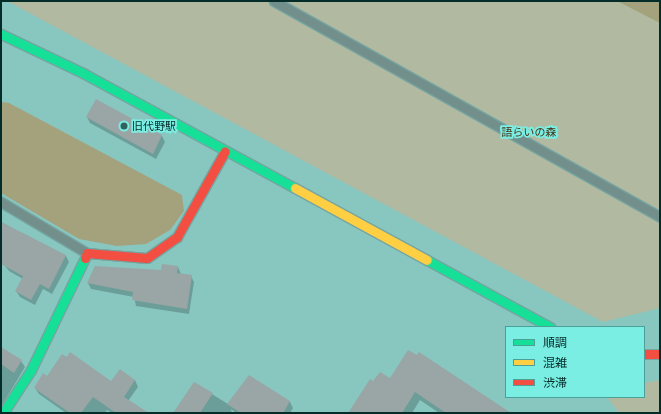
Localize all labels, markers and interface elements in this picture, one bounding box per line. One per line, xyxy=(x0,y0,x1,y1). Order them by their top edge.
place label: 旧代野駅 xyxy=(132,119,176,133)
marker: 旧代野駅 xyxy=(119,121,129,131)
park label: 語らいの森 xyxy=(502,125,556,139)
legend xyxy=(505,326,645,398)
text: 順調 xyxy=(543,334,567,351)
text: 混雑 xyxy=(543,354,567,371)
text: 渋滞 xyxy=(543,374,567,391)

